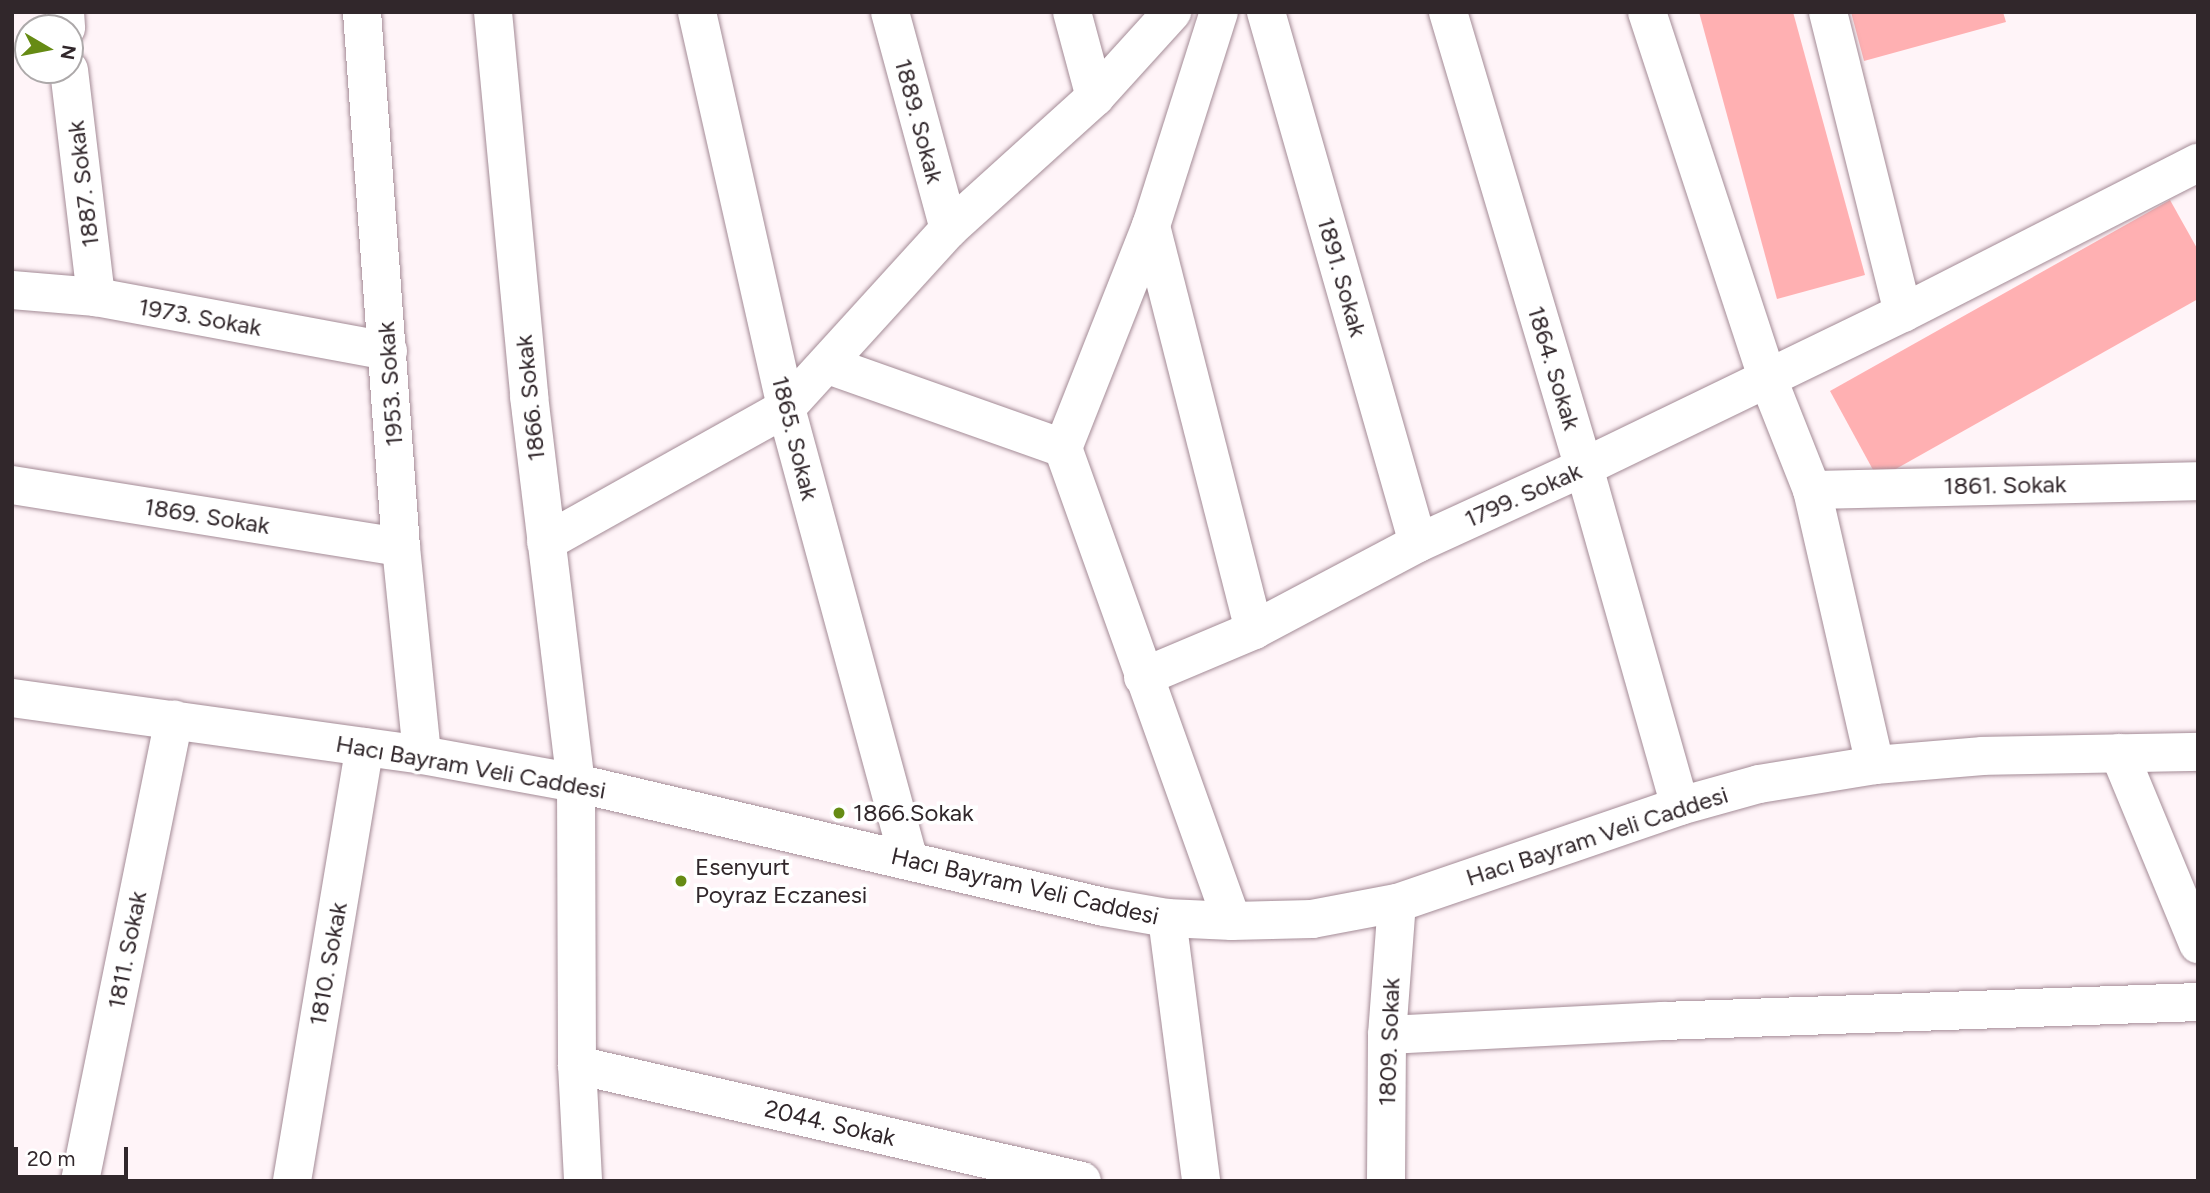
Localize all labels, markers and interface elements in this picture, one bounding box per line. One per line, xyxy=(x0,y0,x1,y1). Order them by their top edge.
north arrow xyxy=(14,14,84,84)
text: N xyxy=(56,43,81,62)
street label: 1889. Sokak xyxy=(889,56,949,186)
street label: 1887. Sokak xyxy=(61,119,105,249)
street label: 1891. Sokak xyxy=(1311,214,1373,340)
street label: 1973. Sokak xyxy=(136,292,264,342)
street label: 1864. Sokak xyxy=(1522,303,1586,433)
street label: 1953. Sokak xyxy=(371,321,409,447)
street label: 1866. Sokak xyxy=(509,334,551,462)
street label: 1865. Sokak xyxy=(766,373,824,503)
street label: 1799. Sokak xyxy=(1460,456,1586,534)
street label: 1861. Sokak xyxy=(1943,470,2067,500)
street label: 1869. Sokak xyxy=(142,492,272,540)
street label: Hacı Bayram Veli Caddesi xyxy=(334,729,608,805)
street label: Hacı Bayram Veli Caddesi xyxy=(1462,780,1732,892)
place label: 1866.Sokak xyxy=(853,799,974,827)
marker: 1866.Sokak xyxy=(831,805,847,821)
street label: Hacı Bayram Veli Caddesi xyxy=(888,841,1162,931)
place label: Esenyurt Poyraz Eczanesi xyxy=(695,853,867,909)
marker: Esenyurt Poyraz Eczanesi xyxy=(673,873,689,889)
street label: 1811. Sokak xyxy=(101,889,153,1011)
street label: 1810. Sokak xyxy=(303,900,353,1028)
street label: 1809. Sokak xyxy=(1372,977,1406,1107)
street label: 2044. Sokak xyxy=(762,1094,898,1152)
scale bar xyxy=(18,1134,131,1178)
text: 20 m xyxy=(27,1146,75,1171)

